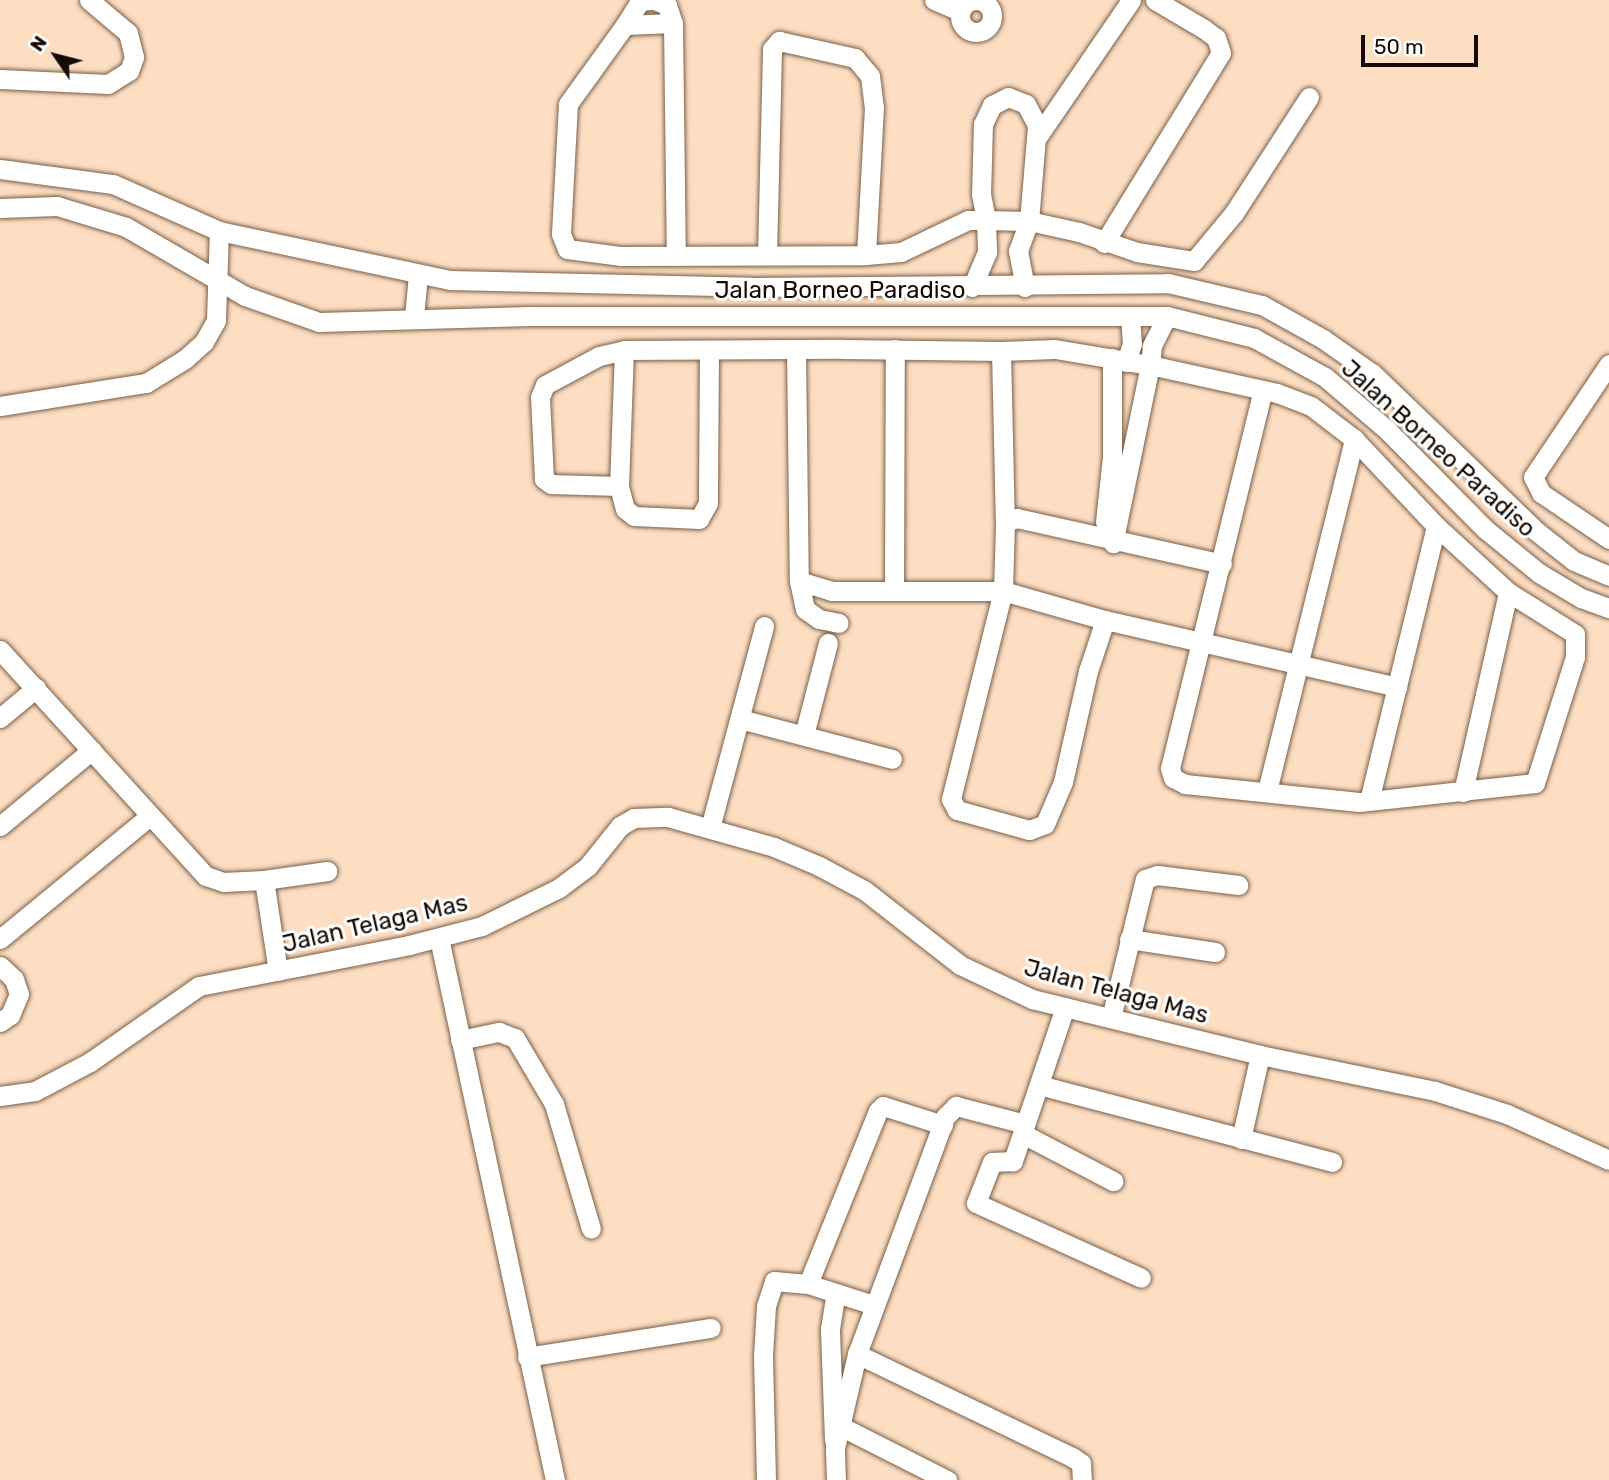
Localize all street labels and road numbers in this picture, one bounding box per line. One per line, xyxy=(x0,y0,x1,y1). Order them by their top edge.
street label: Jalan Borneo Paradiso xyxy=(714,277,966,305)
street label: Jalan Borneo Paradiso xyxy=(1335,354,1541,544)
street label: Jalan Telaga Mas xyxy=(279,889,471,959)
street label: Jalan Telaga Mas xyxy=(1021,954,1211,1030)

